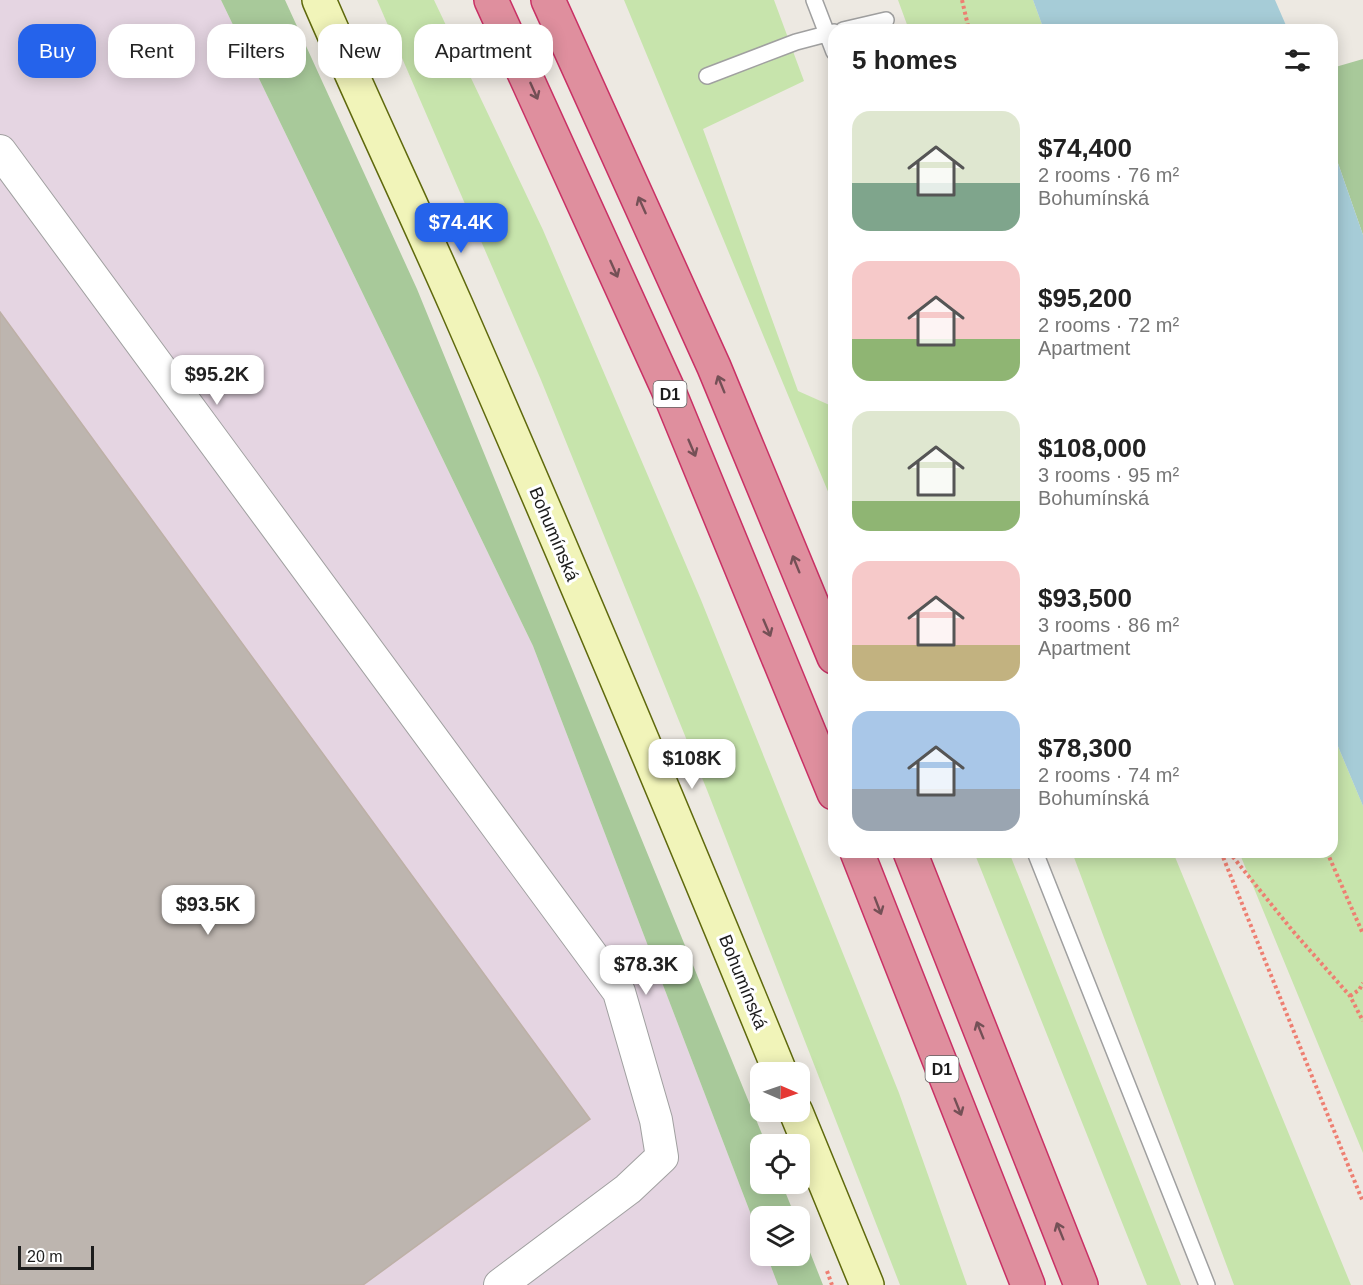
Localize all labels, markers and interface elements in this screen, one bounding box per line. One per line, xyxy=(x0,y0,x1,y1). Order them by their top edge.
chip: Buy xyxy=(18,24,96,78)
chip: Rent xyxy=(108,24,195,78)
chip: Filters xyxy=(207,24,306,78)
chip: New xyxy=(318,24,402,78)
chip: Apartment xyxy=(414,24,553,78)
icon: filters xyxy=(1281,44,1314,77)
text: 5 homes xyxy=(852,45,958,75)
one-way arrow xyxy=(529,81,541,99)
text: $74,400 xyxy=(1038,133,1132,163)
icon: home xyxy=(900,135,972,207)
text: 2 rooms · 76 m² xyxy=(1038,164,1179,186)
text: Bohumínská xyxy=(1038,187,1149,209)
one-way arrow xyxy=(635,197,647,215)
pin: $74.4K xyxy=(412,203,510,254)
text: $74.4K xyxy=(429,211,493,233)
one-way arrow xyxy=(609,259,620,277)
text: $95,200 xyxy=(1038,283,1132,313)
icon: home xyxy=(900,285,972,357)
text: 2 rooms · 72 m² xyxy=(1038,314,1179,336)
text: Apartment xyxy=(1038,337,1130,359)
pin: $95.2K xyxy=(168,355,266,406)
text: $95.2K xyxy=(185,363,249,385)
one-way arrow xyxy=(715,375,726,393)
road number: D1 xyxy=(654,381,686,407)
text: $108,000 xyxy=(1038,433,1146,463)
icon: home xyxy=(900,435,972,507)
one-way arrow xyxy=(687,438,698,456)
text: 3 rooms · 95 m² xyxy=(1038,464,1179,486)
street label: Bohumínská xyxy=(525,484,583,585)
text: Bohumínská xyxy=(1038,487,1149,509)
one-way arrow xyxy=(790,555,801,573)
text: $93,500 xyxy=(1038,583,1132,613)
icon: home xyxy=(900,585,972,657)
text: 3 rooms · 86 m² xyxy=(1038,614,1179,636)
one-way arrow xyxy=(762,618,773,636)
text: Apartment xyxy=(1038,637,1130,659)
text: $78,300 xyxy=(1038,733,1132,763)
icon: home xyxy=(900,735,972,807)
pin: $108K xyxy=(650,739,734,790)
text: $108K xyxy=(663,747,721,769)
text: 2 rooms · 74 m² xyxy=(1038,764,1179,786)
text: Bohumínská xyxy=(1038,787,1149,809)
pin: $93.5K xyxy=(159,885,257,936)
text: $93.5K xyxy=(176,893,240,915)
one-way arrow xyxy=(874,897,885,915)
street label: Bohumínská xyxy=(715,932,771,1033)
pin: $78.3K xyxy=(597,945,695,996)
text: $78.3K xyxy=(614,953,678,975)
one-way arrow xyxy=(974,1021,985,1040)
road number: D1 xyxy=(926,1056,958,1082)
north arrow xyxy=(750,1062,810,1122)
map controls xyxy=(750,1062,810,1266)
one-way arrow xyxy=(953,1098,964,1116)
button: locate xyxy=(750,1134,810,1194)
button: layers xyxy=(750,1206,810,1266)
one-way arrow xyxy=(1054,1222,1065,1240)
scale bar xyxy=(18,1243,94,1270)
text: 20 m xyxy=(27,1248,63,1265)

